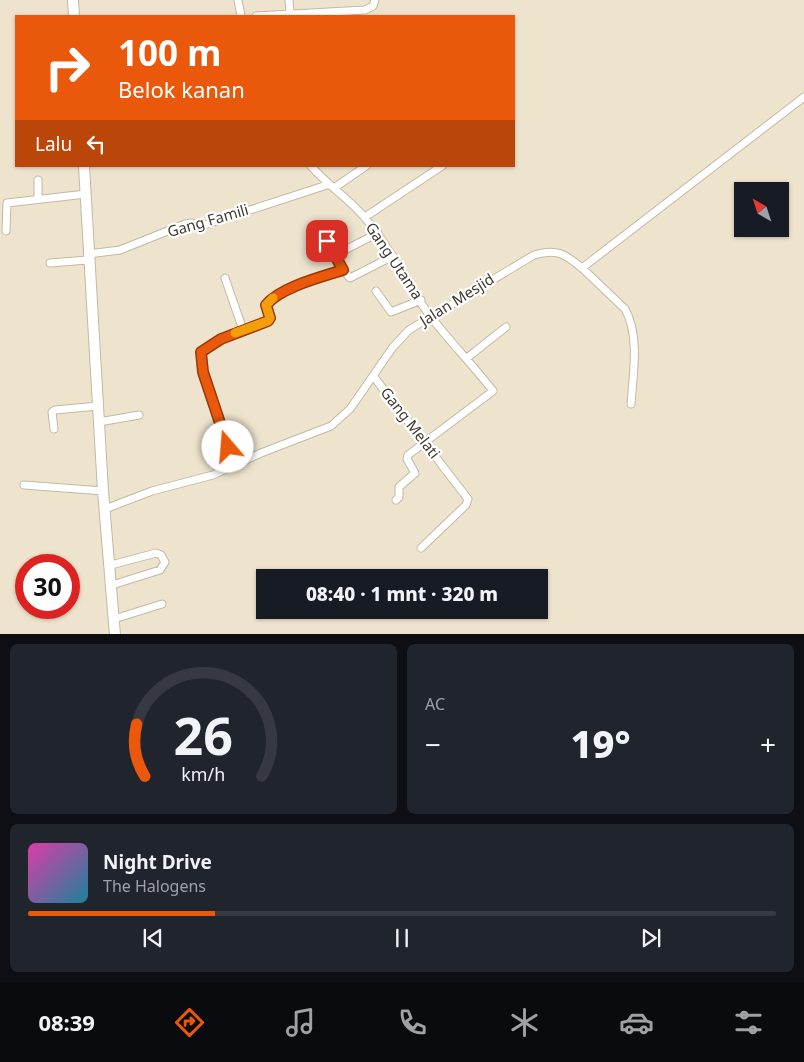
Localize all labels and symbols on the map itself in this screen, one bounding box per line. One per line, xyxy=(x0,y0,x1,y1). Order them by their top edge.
north arrow xyxy=(734,182,789,238)
street label: Gang Famili xyxy=(165,199,251,241)
street label: Gang Utama xyxy=(362,218,428,303)
pin xyxy=(306,220,348,262)
street label: Jalan Mesjid xyxy=(414,268,497,331)
street label: Gang Melati xyxy=(377,383,445,462)
position arrow xyxy=(201,420,253,472)
speed limit sign: 30 xyxy=(15,554,80,619)

